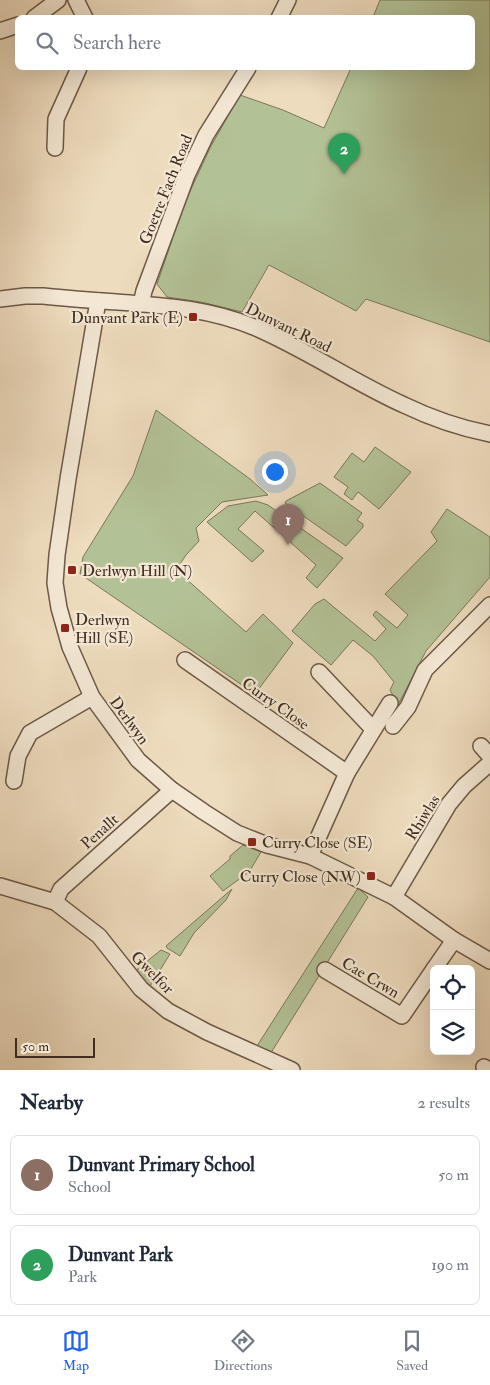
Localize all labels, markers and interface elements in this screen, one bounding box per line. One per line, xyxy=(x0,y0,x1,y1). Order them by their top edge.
search box xyxy=(15,15,475,70)
icon: search xyxy=(33,29,61,57)
text: Search here xyxy=(73,31,161,55)
street label: Goetre Fach Road xyxy=(135,131,197,247)
pin: 2 xyxy=(328,133,360,174)
street label: Dunvant Road xyxy=(242,299,335,357)
place label: Dunvant Park (E) xyxy=(71,308,183,328)
marker: Dunvant Park (E) xyxy=(187,311,199,323)
your location xyxy=(262,459,288,485)
pin: 1 xyxy=(272,504,304,545)
place label: Derlwyn Hill (N) xyxy=(82,561,192,581)
marker: Derlwyn Hill (N) xyxy=(66,564,78,576)
place label: Derlwyn Hill (SE) xyxy=(75,610,133,648)
marker: Derlwyn Hill (SE) xyxy=(59,622,71,634)
street label: Curry Close xyxy=(238,673,313,735)
street label: Derlwyn xyxy=(105,693,153,749)
street label: Rhiwlas xyxy=(401,791,445,844)
street label: Penallt xyxy=(77,810,123,854)
place label: Curry Close (SE) xyxy=(262,833,372,853)
marker: Curry Close (SE) xyxy=(246,836,258,848)
place label: Curry Close (NW) xyxy=(240,867,361,887)
marker: Curry Close (NW) xyxy=(365,870,377,882)
street label: Gwelfor xyxy=(127,947,178,998)
street label: Cae Crwn xyxy=(338,953,403,1003)
map controls xyxy=(430,965,475,1055)
button: locate xyxy=(430,965,475,1010)
button: layers xyxy=(430,1010,475,1055)
scale bar xyxy=(15,1035,95,1058)
text: 50 m xyxy=(22,1038,49,1055)
text: Nearby xyxy=(20,1089,83,1116)
text: 2 results xyxy=(417,1093,470,1113)
text: Dunvant Primary School xyxy=(68,1153,255,1177)
text: 1 xyxy=(34,1165,40,1185)
text: 50 m xyxy=(438,1165,469,1185)
text: School xyxy=(68,1177,111,1197)
text: Dunvant Park xyxy=(68,1243,173,1267)
text: 2 xyxy=(33,1255,41,1275)
text: 190 m xyxy=(431,1255,469,1275)
text: Park xyxy=(68,1267,97,1287)
tab: Map xyxy=(62,1327,90,1374)
tab: Directions xyxy=(214,1327,272,1374)
tab: Saved xyxy=(396,1327,428,1374)

